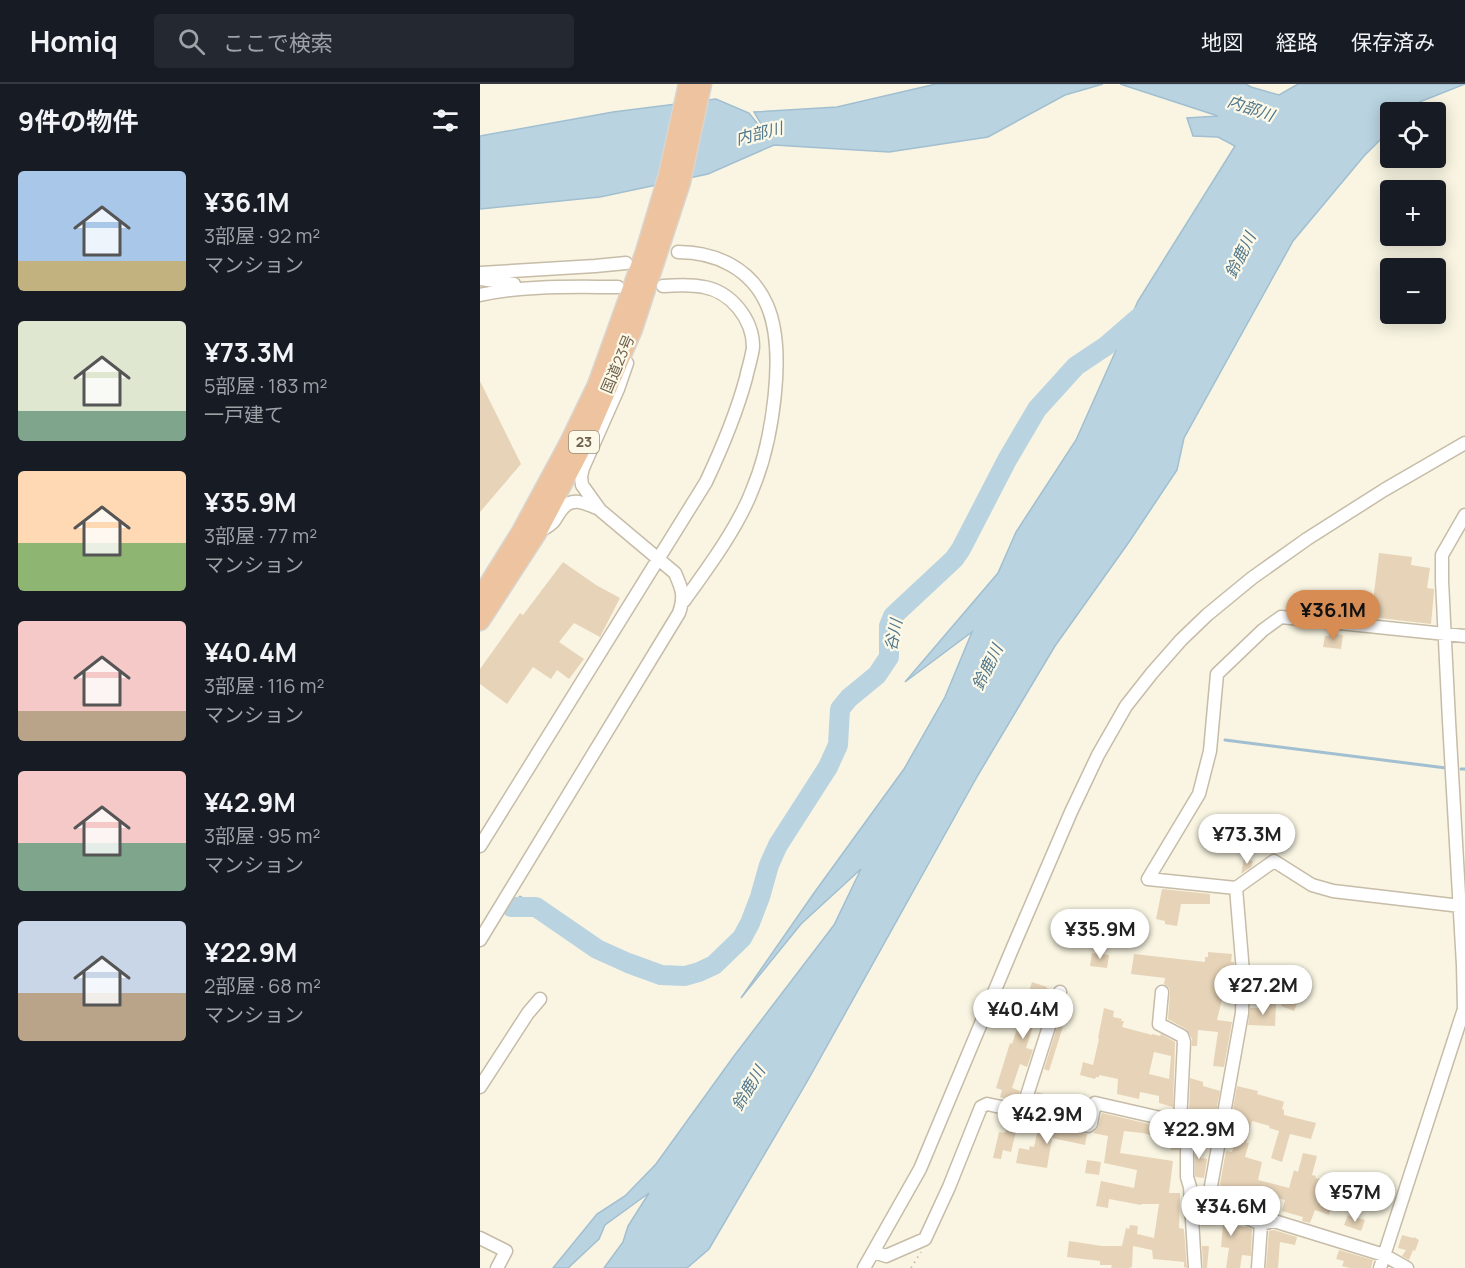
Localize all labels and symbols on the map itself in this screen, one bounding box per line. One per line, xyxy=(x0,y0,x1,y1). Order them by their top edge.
water label: 内部川 xyxy=(1225,90,1279,127)
water label: 内部川 xyxy=(733,116,787,149)
water label: 鈴鹿川 xyxy=(1220,227,1261,281)
street label: 国道23号 xyxy=(596,331,639,396)
road number: 23 xyxy=(569,431,599,453)
pin: ¥36.1M xyxy=(1284,590,1382,641)
water label: 谷川 xyxy=(879,615,907,653)
water label: 鈴鹿川 xyxy=(967,639,1008,693)
pin: ¥73.3M xyxy=(1198,814,1296,865)
pin: ¥35.9M xyxy=(1051,909,1149,960)
pin: ¥27.2M xyxy=(1214,965,1312,1016)
pin: ¥40.4M xyxy=(974,989,1072,1040)
water label: 鈴鹿川 xyxy=(726,1060,771,1114)
pin: ¥42.9M xyxy=(998,1094,1096,1145)
pin: ¥22.9M xyxy=(1150,1109,1248,1160)
pin: ¥57M xyxy=(1319,1172,1391,1223)
pin: ¥34.6M xyxy=(1182,1186,1280,1237)

